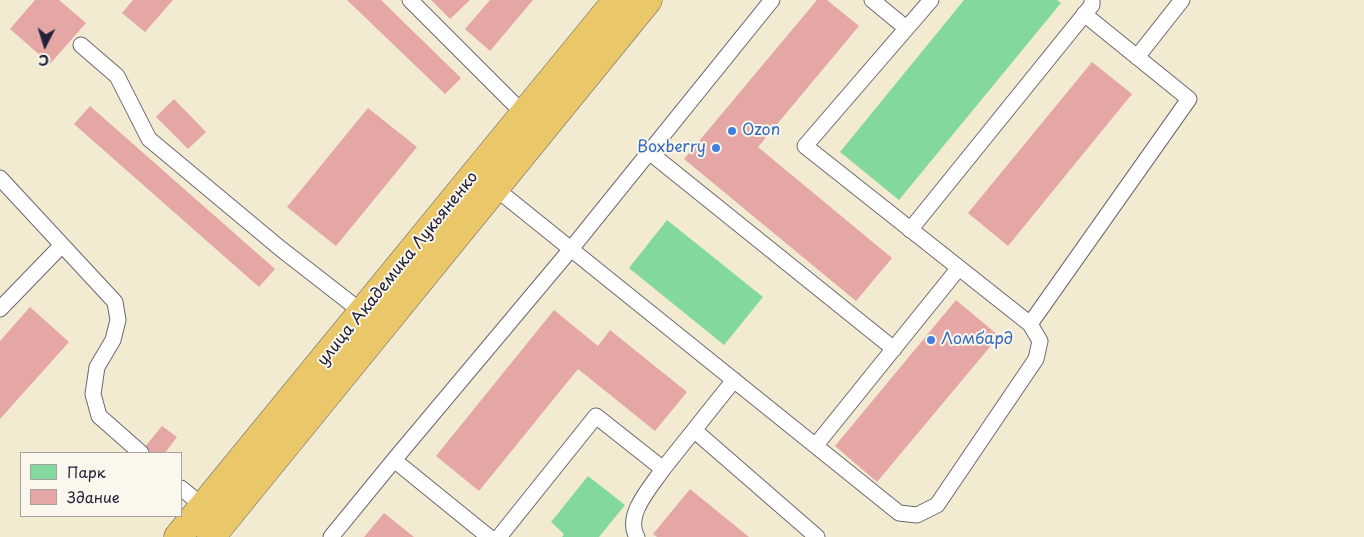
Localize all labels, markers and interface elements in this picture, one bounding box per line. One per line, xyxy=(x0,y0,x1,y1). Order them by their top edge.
north arrow xyxy=(20,20,70,70)
text: С xyxy=(37,50,50,71)
place label: Ozon xyxy=(742,121,780,141)
marker: Ozon xyxy=(726,125,738,137)
place label: Boxberry xyxy=(637,138,706,158)
marker: Boxberry xyxy=(710,142,722,154)
street label: улица Академика Лукьяненко xyxy=(314,168,482,370)
place label: Ломбард xyxy=(941,330,1013,350)
marker: Ломбард xyxy=(925,334,937,346)
legend xyxy=(20,452,182,517)
text: Парк xyxy=(67,460,106,483)
text: Здание xyxy=(67,485,120,508)

